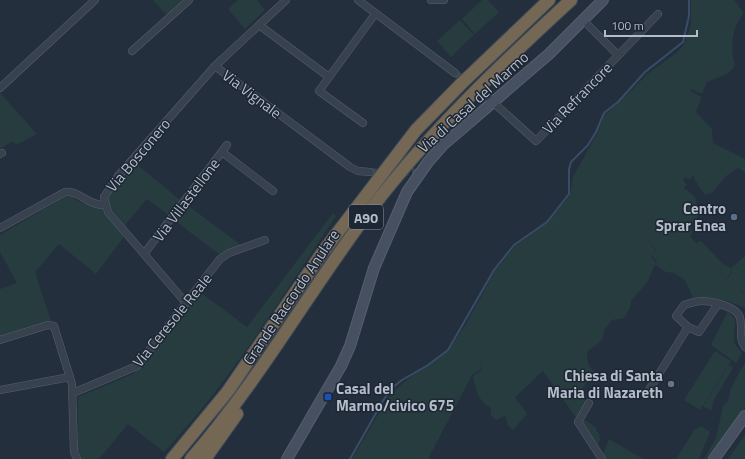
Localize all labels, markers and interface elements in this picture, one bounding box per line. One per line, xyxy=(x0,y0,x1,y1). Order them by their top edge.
scale bar xyxy=(605,12,697,38)
text: 100 m xyxy=(611,16,644,35)
street label: Via di Casal del Marmo xyxy=(412,46,534,158)
street label: Via Refrancore xyxy=(537,57,617,139)
street label: Via Vignale xyxy=(217,64,287,124)
street label: Via Bosconero xyxy=(100,113,176,197)
street label: Via Villastellone xyxy=(147,153,225,247)
place label: Centro Sprar Enea xyxy=(656,197,726,237)
road number: A90 xyxy=(349,205,383,229)
marker: Centro Sprar Enea xyxy=(729,212,739,222)
street label: Grande Raccordo Anulare xyxy=(237,225,345,369)
street label: Via Ceresole Reale xyxy=(127,268,217,372)
place label: Chiesa di Santa Maria di Nazareth xyxy=(547,364,663,404)
place label: Casal del Marmo/civico 675 xyxy=(336,377,454,417)
marker: Chiesa di Santa Maria di Nazareth xyxy=(666,379,676,389)
marker: Casal del Marmo/civico 675 xyxy=(323,392,333,402)

